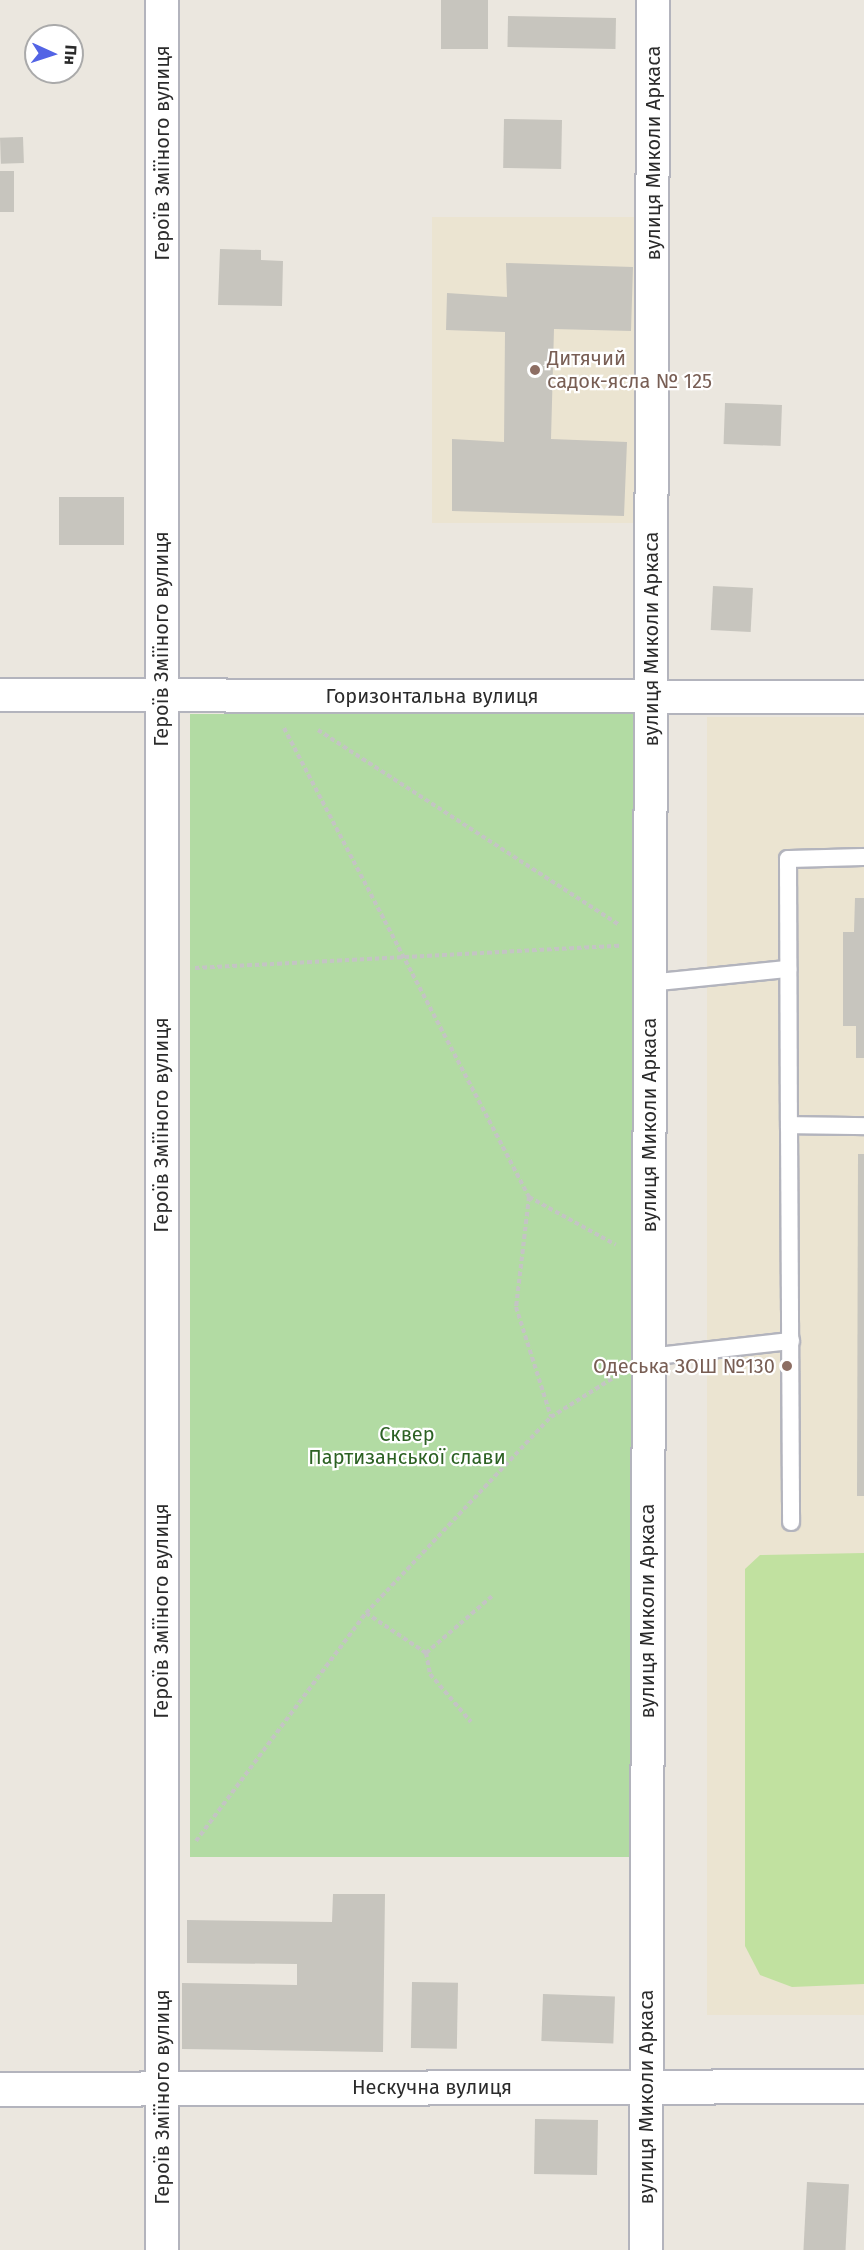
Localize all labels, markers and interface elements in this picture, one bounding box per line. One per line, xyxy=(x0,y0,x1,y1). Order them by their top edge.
north arrow xyxy=(24,24,84,84)
text: Пн xyxy=(60,44,80,65)
street label: Героїв Зміїного вулиця xyxy=(150,45,174,261)
street label: вулиця Миколи Аркаса xyxy=(641,46,665,260)
place label: Дитячий садок-ясла № 125 xyxy=(547,346,712,393)
marker: Дитячий садок-ясла № 125 xyxy=(528,363,542,377)
street label: Героїв Зміїного вулиця xyxy=(149,531,173,747)
street label: вулиця Миколи Аркаса xyxy=(639,532,663,746)
street label: Горизонтальна вулиця xyxy=(325,684,539,708)
street label: Героїв Зміїного вулиця xyxy=(149,1017,173,1233)
street label: вулиця Миколи Аркаса xyxy=(637,1018,661,1232)
place label: Одеська ЗОШ №130 xyxy=(593,1354,775,1378)
marker: Одеська ЗОШ №130 xyxy=(780,1359,794,1373)
park label: Сквер Партизанської слави xyxy=(308,1422,506,1469)
street label: Героїв Зміїного вулиця xyxy=(149,1503,173,1719)
street label: вулиця Миколи Аркаса xyxy=(635,1504,659,1718)
street label: Героїв Зміїного вулиця xyxy=(150,1989,174,2205)
street label: вулиця Миколи Аркаса xyxy=(634,1990,658,2204)
street label: Нескучна вулиця xyxy=(352,2075,512,2099)

